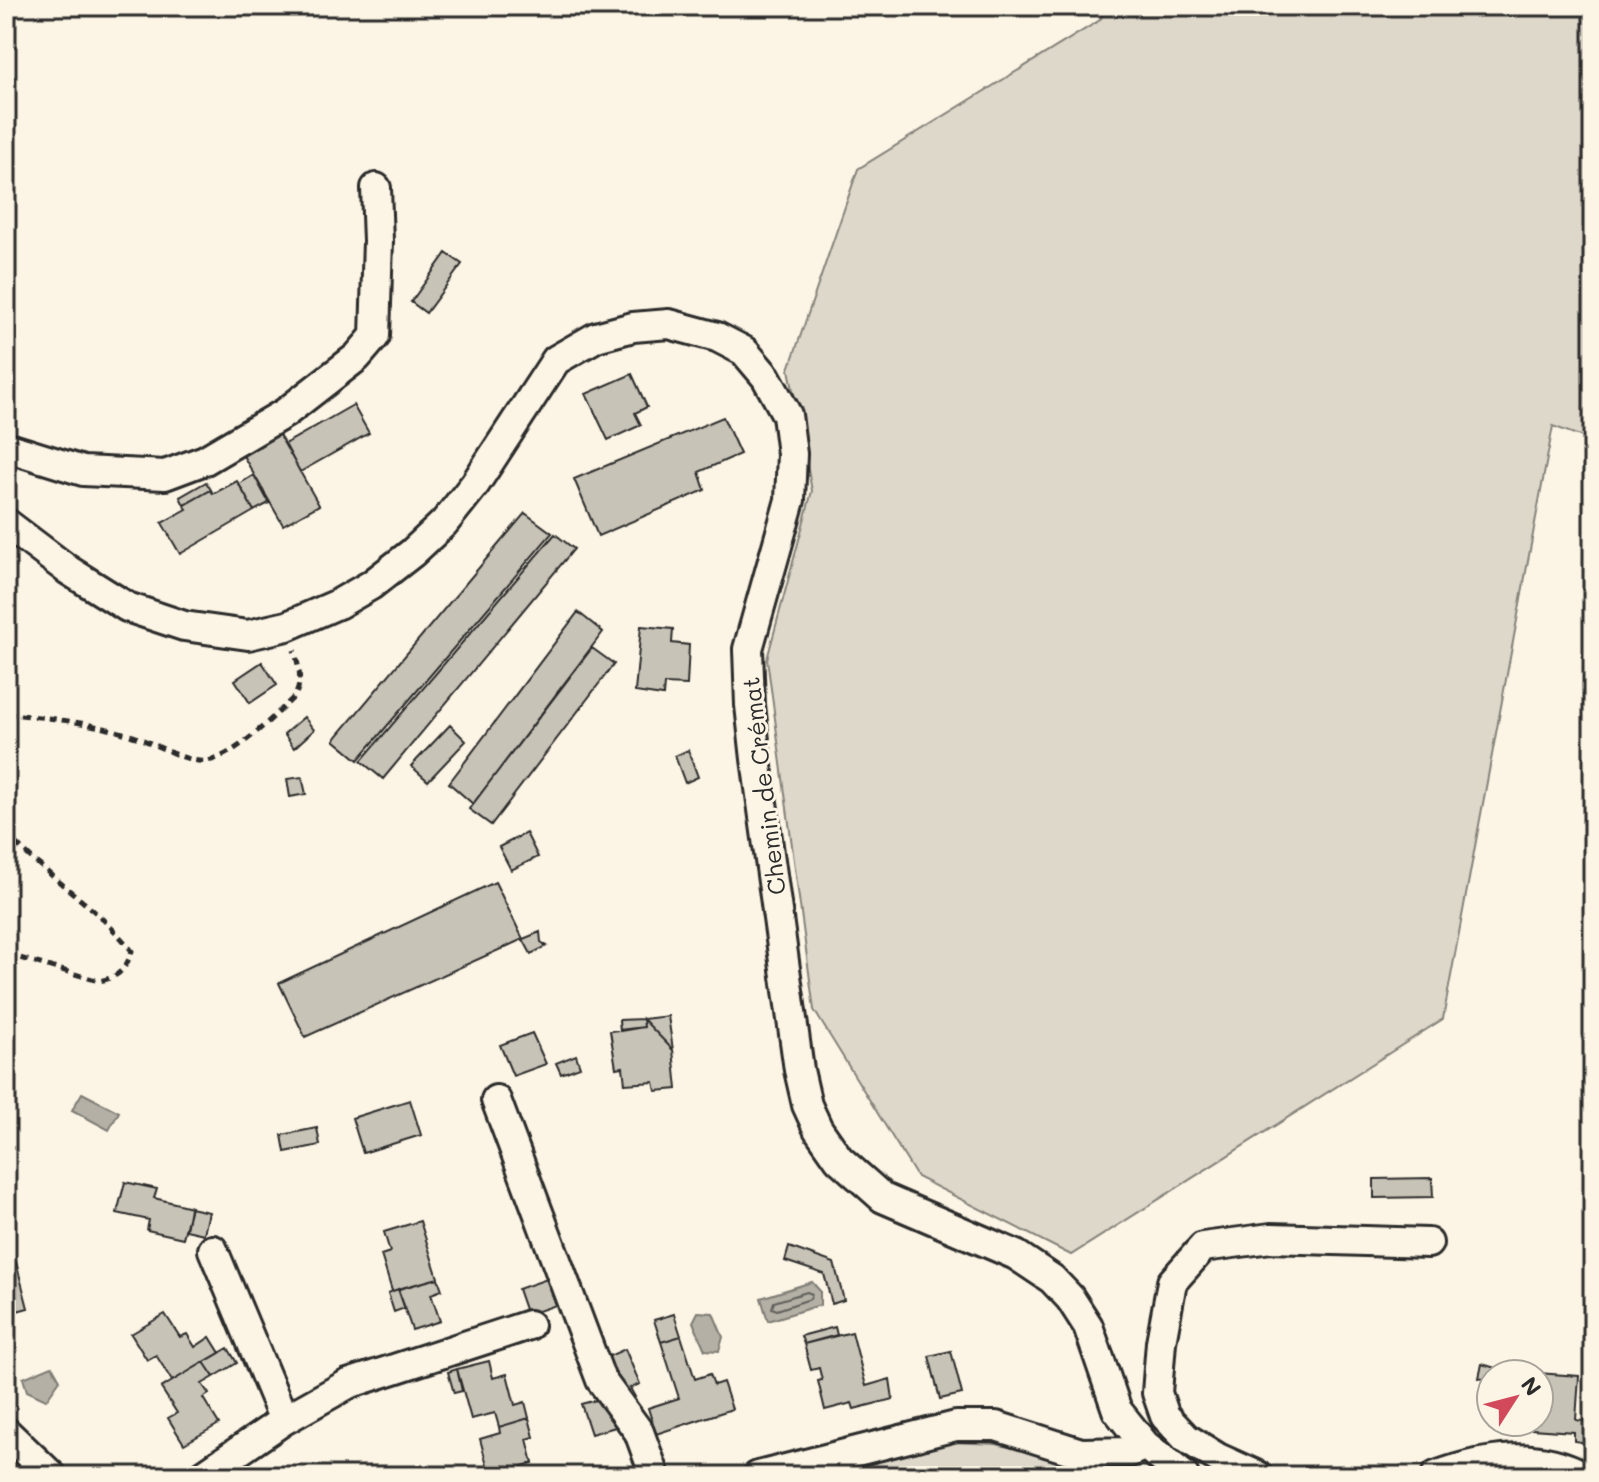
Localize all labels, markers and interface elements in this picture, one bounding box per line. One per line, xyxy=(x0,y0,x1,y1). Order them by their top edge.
street label: Chemin de Crémat xyxy=(734,675,792,897)
north arrow xyxy=(1475,1358,1555,1438)
text: N xyxy=(1515,1371,1548,1401)

